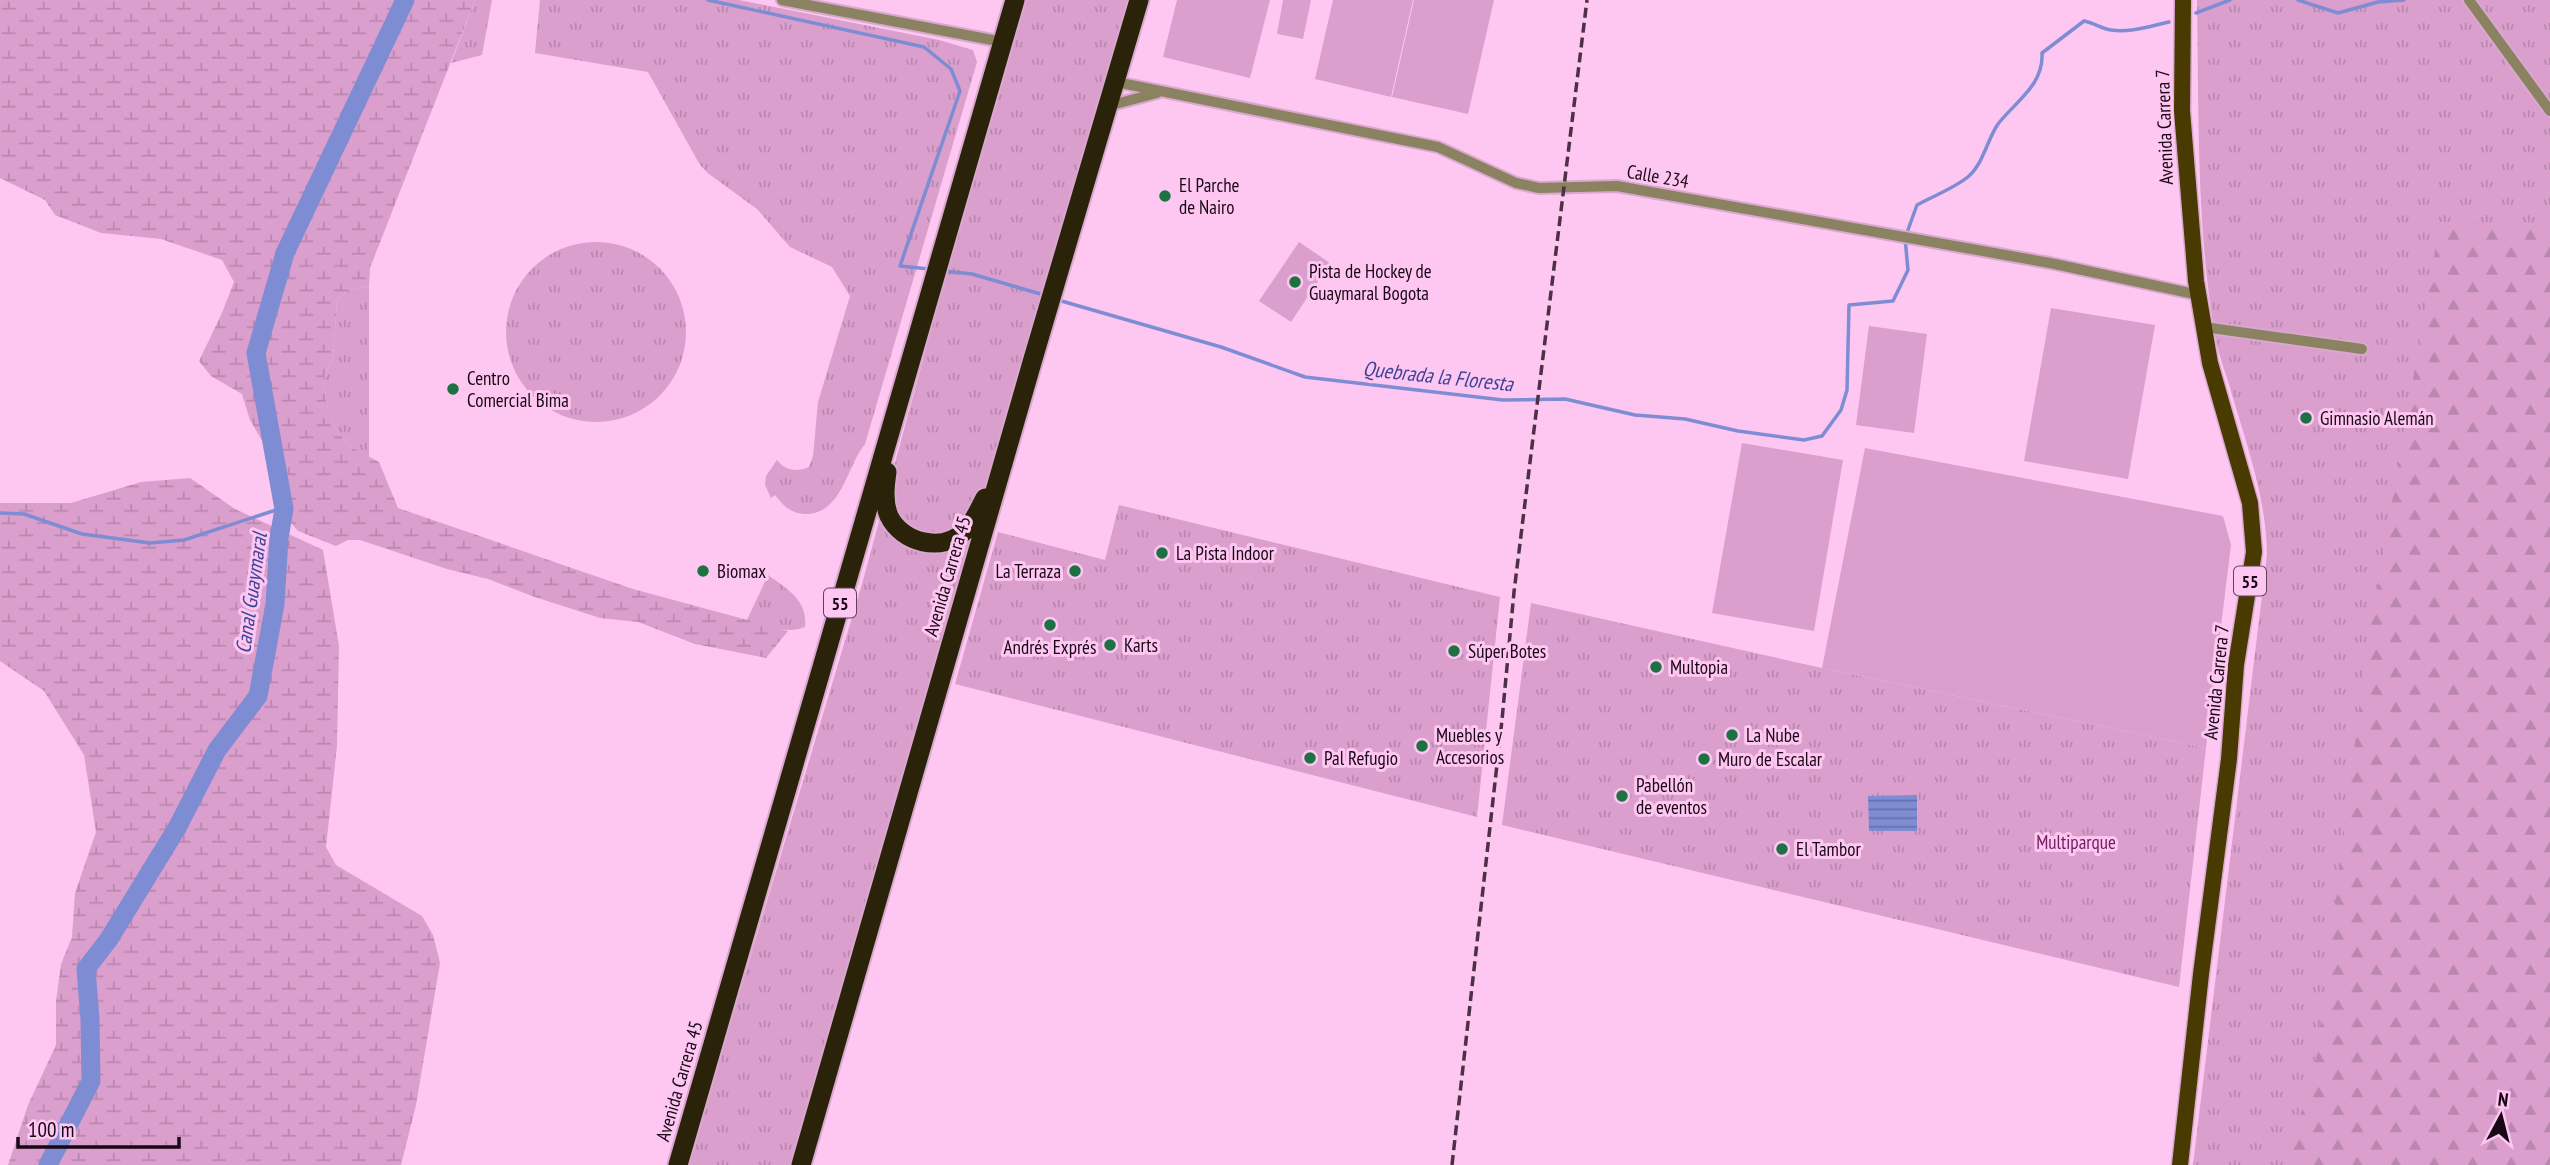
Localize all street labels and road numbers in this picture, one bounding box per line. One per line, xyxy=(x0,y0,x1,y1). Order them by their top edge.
street label: Avenida Carrera 7 xyxy=(2150,69,2178,185)
street label: Calle 234 xyxy=(1625,159,1691,193)
street label: Avenida Carrera 45 xyxy=(918,513,976,639)
road number: 55 xyxy=(2234,566,2266,596)
road number: 55 xyxy=(824,588,856,618)
street label: Avenida Carrera 7 xyxy=(2198,623,2234,741)
street label: Avenida Carrera 45 xyxy=(650,1018,708,1144)

